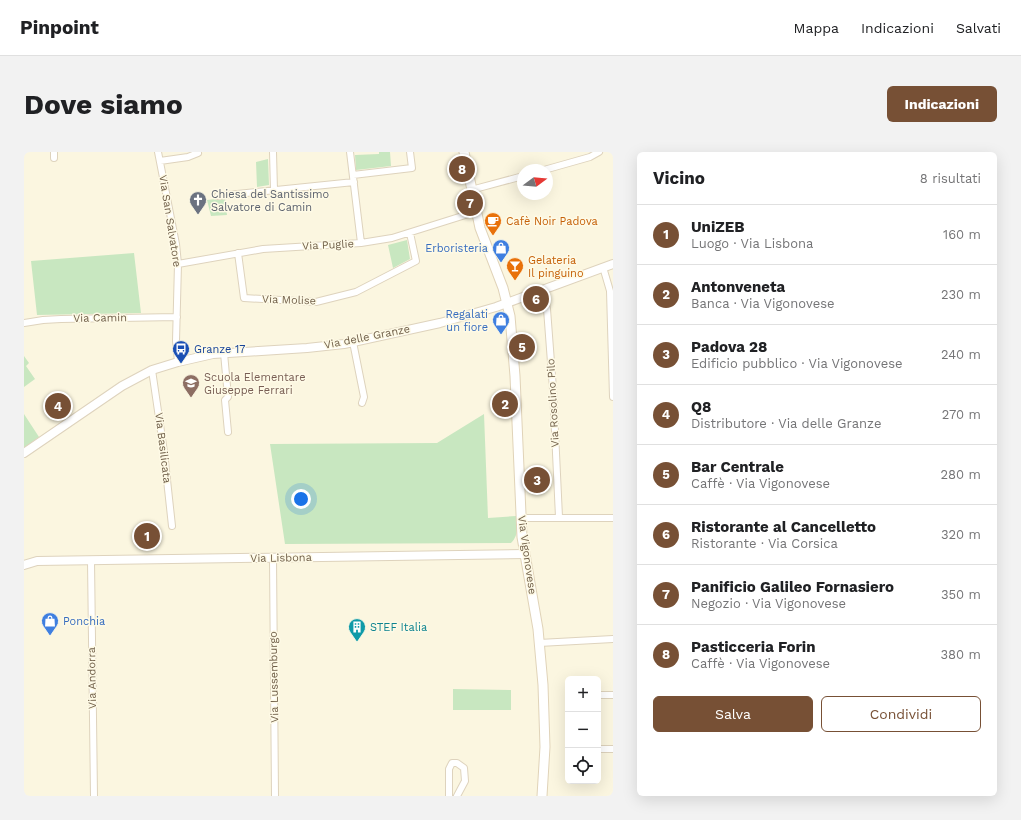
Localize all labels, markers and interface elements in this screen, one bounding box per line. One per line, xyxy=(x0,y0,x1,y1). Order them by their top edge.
text: Pinpoint xyxy=(20,16,99,39)
text: Mappa xyxy=(794,20,839,36)
text: Indicazioni xyxy=(861,20,934,36)
text: Salvati xyxy=(956,20,1001,36)
button: Indicazioni xyxy=(887,86,997,122)
text: Dove siamo xyxy=(24,88,183,121)
pin: 8 xyxy=(449,154,475,184)
north arrow xyxy=(517,164,553,200)
text: Vicino xyxy=(653,168,705,188)
text: 8 risultati xyxy=(920,171,981,186)
street label: Via San Salvatore xyxy=(156,174,184,268)
place label: Chiesa del Santissimo Salvatore di Camin xyxy=(211,188,329,214)
pin: 7 xyxy=(457,188,483,218)
church icon: Chiesa del Santissimo Salvatore di Camin xyxy=(188,190,208,215)
cafe icon: Cafè Noir Padova xyxy=(483,211,503,236)
place label: Cafè Noir Padova xyxy=(506,215,598,228)
text: UniZEB xyxy=(691,218,745,236)
text: 1 xyxy=(663,227,669,242)
text: 160 m xyxy=(943,227,981,242)
text: Luogo · Via Lisbona xyxy=(691,236,813,251)
street label: Via Puglie xyxy=(302,237,354,253)
shop icon: Erboristeria xyxy=(491,238,511,263)
place label: Erboristeria xyxy=(425,242,488,255)
place label: Gelateria Il pinguino xyxy=(528,254,584,280)
bar icon: Gelateria Il pinguino xyxy=(505,256,525,281)
text: Antonveneta xyxy=(691,278,785,296)
pin: 6 xyxy=(523,284,549,314)
text: 2 xyxy=(662,287,670,302)
text: 230 m xyxy=(941,287,981,302)
street label: Via Molise xyxy=(262,293,316,307)
text: Banca · Via Vigonovese xyxy=(691,296,835,311)
place label: Regalati un fiore xyxy=(446,308,488,334)
shop icon: Regalati un fiore xyxy=(491,310,511,335)
street label: Via Camin xyxy=(73,311,127,325)
street label: Via delle Granze xyxy=(323,322,411,352)
pin: 5 xyxy=(509,332,535,362)
text: Padova 28 xyxy=(691,338,767,356)
bus stop icon: Granze 17 xyxy=(171,339,191,364)
place label: Granze 17 xyxy=(194,343,245,356)
text: 3 xyxy=(662,347,670,362)
text: 240 m xyxy=(941,347,981,362)
text: Edificio pubblico · Via Vigonovese xyxy=(691,356,903,371)
street label: Via Rosolino Pilo xyxy=(544,358,562,448)
place label: Scuola Elementare Giuseppe Ferrari xyxy=(204,371,305,397)
school or university icon: Scuola Elementare Giuseppe Ferrari xyxy=(181,373,201,398)
pin: 2 xyxy=(492,389,518,419)
pin: 4 xyxy=(45,391,71,421)
text: Q8 xyxy=(691,398,711,416)
text: 4 xyxy=(662,407,670,422)
text: 270 m xyxy=(942,407,981,422)
street label: Via Basilicata xyxy=(152,412,174,484)
text: Distributore · Via delle Granze xyxy=(691,416,881,431)
text: Bar Centrale xyxy=(691,458,784,476)
pin: 3 xyxy=(524,465,550,495)
text: 5 xyxy=(662,467,670,482)
text: 280 m xyxy=(941,467,981,482)
text: Caffè · Via Vigonovese xyxy=(691,476,830,491)
your location xyxy=(291,489,311,509)
street label: Via Vigonovese xyxy=(515,515,539,595)
text: Ristorante al Cancelletto xyxy=(691,518,876,536)
pin: 1 xyxy=(134,521,160,551)
text: 6 xyxy=(662,527,670,542)
text: 320 m xyxy=(941,527,981,542)
text: Ristorante · Via Corsica xyxy=(691,536,838,551)
street label: Via Lisbona xyxy=(250,551,312,565)
text: Panificio Galileo Fornasiero xyxy=(691,578,894,596)
text: 7 xyxy=(662,587,670,602)
text: 350 m xyxy=(941,587,981,602)
text: Negozio · Via Vigonovese xyxy=(691,596,846,611)
shop icon: Ponchia xyxy=(40,611,60,636)
place label: Ponchia xyxy=(63,615,105,628)
building icon: STEF Italia xyxy=(347,617,367,642)
place label: STEF Italia xyxy=(370,621,427,634)
street label: Via Lussemburgo xyxy=(267,631,281,723)
text: Pasticceria Forin xyxy=(691,638,816,656)
street label: Via Andorra xyxy=(85,647,99,709)
text: 8 xyxy=(662,647,670,662)
text: 380 m xyxy=(941,647,981,662)
text: Caffè · Via Vigonovese xyxy=(691,656,830,671)
map controls xyxy=(565,676,601,784)
button: + xyxy=(565,676,601,712)
button: Salva xyxy=(653,696,813,732)
button: Condividi xyxy=(821,696,981,732)
button: − xyxy=(565,712,601,748)
button: locate xyxy=(565,748,601,784)

